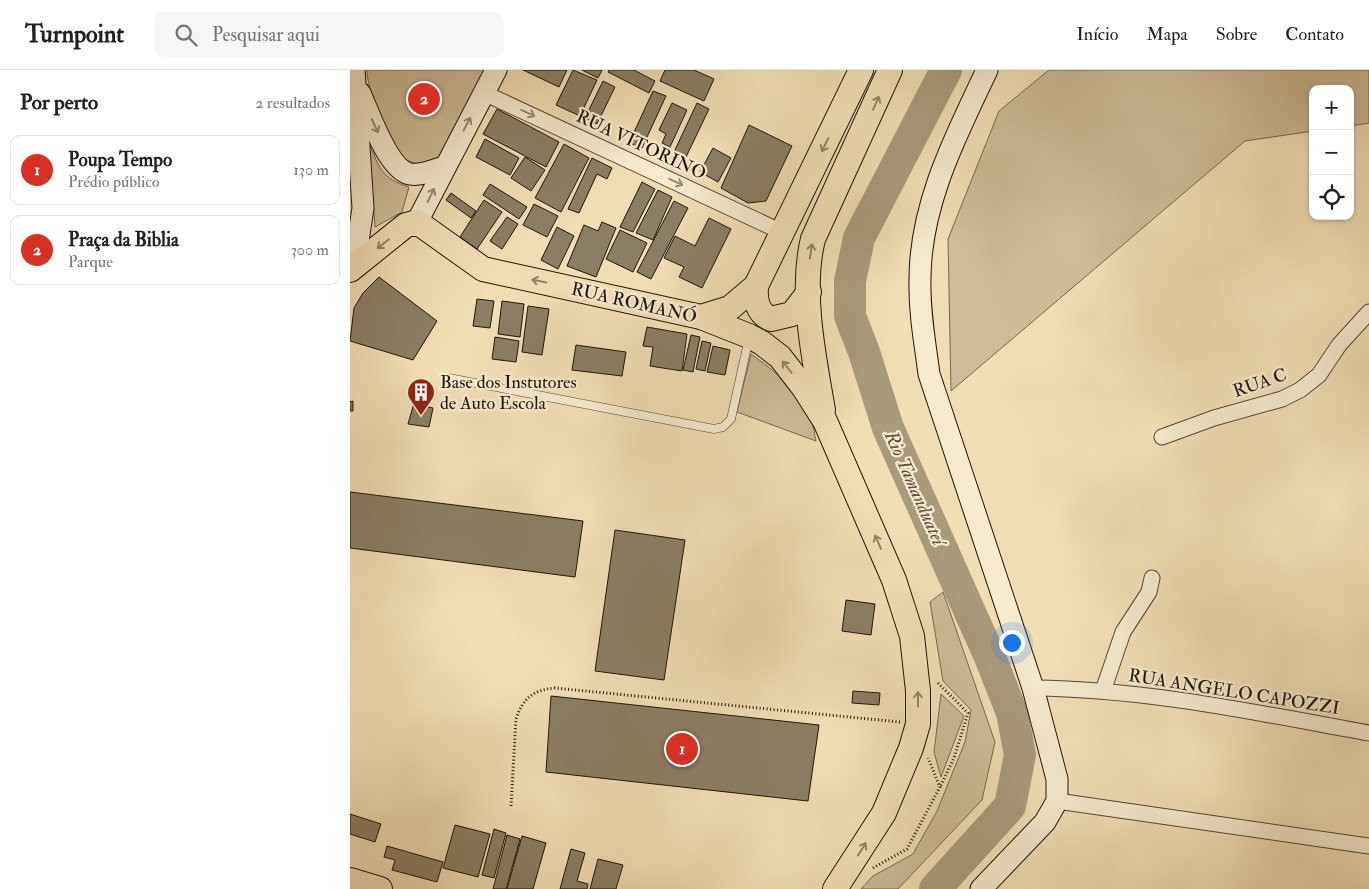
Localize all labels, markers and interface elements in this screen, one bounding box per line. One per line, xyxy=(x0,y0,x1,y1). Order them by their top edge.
search box xyxy=(154,12,504,57)
text: Turnpoint xyxy=(25,19,124,50)
icon: search xyxy=(172,21,200,49)
text: Pesquisar aqui xyxy=(212,23,320,47)
text: Início xyxy=(1077,23,1118,46)
text: Mapa xyxy=(1146,23,1188,46)
text: Sobre xyxy=(1216,23,1257,46)
text: Contato xyxy=(1285,23,1344,46)
pin: 2 xyxy=(408,80,440,118)
map controls xyxy=(1309,85,1354,220)
button: + xyxy=(1309,85,1354,130)
text: Por perto xyxy=(20,89,98,116)
text: 2 resultados xyxy=(255,93,330,113)
one-way arrow xyxy=(871,96,881,111)
street label: RUA VITORINO xyxy=(572,105,710,185)
one-way arrow xyxy=(520,109,535,119)
one-way arrow xyxy=(462,117,472,132)
one-way arrow xyxy=(371,118,381,133)
button: − xyxy=(1309,130,1354,175)
one-way arrow xyxy=(819,137,829,152)
text: Poupa Tempo xyxy=(68,148,172,172)
text: 1 xyxy=(34,160,40,180)
text: 130 m xyxy=(293,160,329,180)
text: Prédio público xyxy=(68,172,159,192)
button: locate xyxy=(1309,175,1354,220)
one-way arrow xyxy=(668,178,683,188)
one-way arrow xyxy=(426,187,436,202)
text: Praça da Biblia xyxy=(68,228,179,252)
one-way arrow xyxy=(376,238,389,249)
text: 2 xyxy=(33,240,41,260)
text: 300 m xyxy=(291,240,329,260)
one-way arrow xyxy=(807,244,817,260)
text: Parque xyxy=(68,252,113,272)
one-way arrow xyxy=(532,276,548,286)
street label: RUA ROMANÓ xyxy=(569,277,699,329)
one-way arrow xyxy=(782,361,793,374)
street label: RUA C xyxy=(1230,363,1290,403)
place label: Base dos Instutores de Auto Escola xyxy=(440,371,577,415)
building icon: Base dos Instutores de Auto Escola xyxy=(406,377,436,416)
water label: Rio Tamanduateí xyxy=(879,426,952,552)
one-way arrow xyxy=(873,535,883,550)
your location xyxy=(999,630,1025,656)
street label: RUA ANGELO CAPOZZI xyxy=(1127,664,1341,720)
one-way arrow xyxy=(913,691,923,707)
pin: 1 xyxy=(666,730,698,768)
one-way arrow xyxy=(858,842,868,856)

